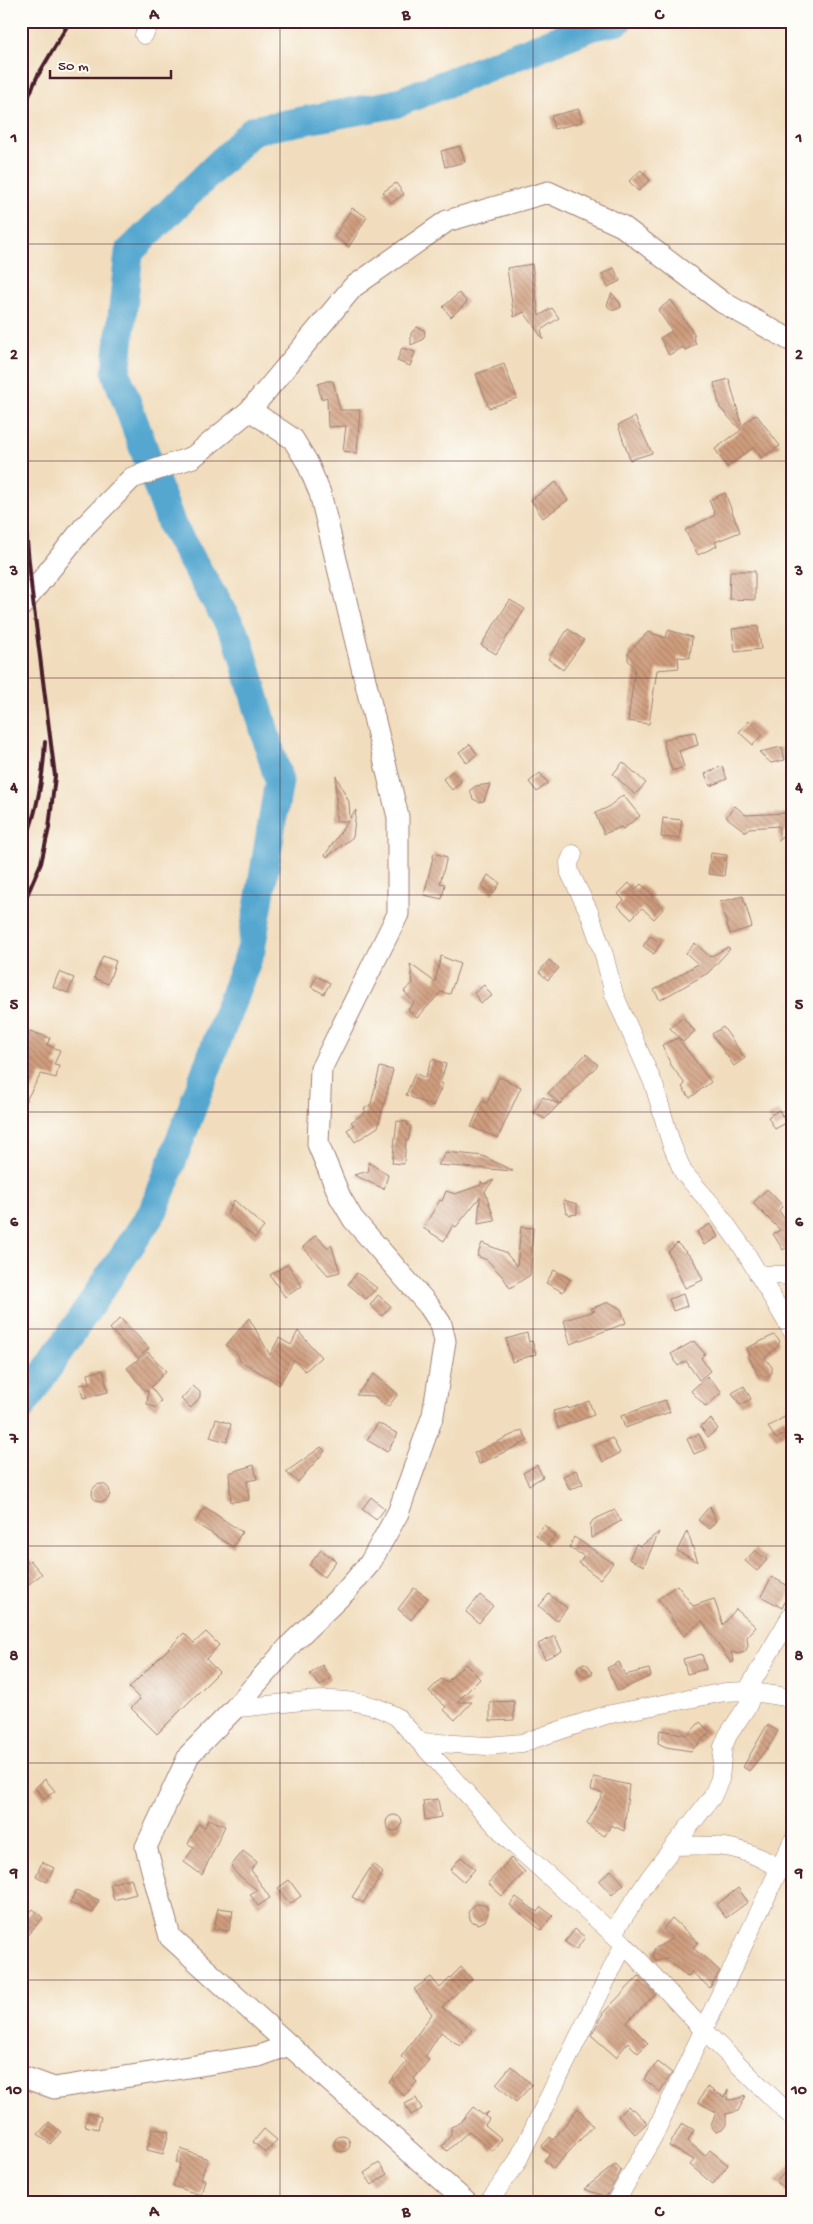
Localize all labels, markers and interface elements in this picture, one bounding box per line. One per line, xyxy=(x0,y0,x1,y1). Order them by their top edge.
text: A xyxy=(148,7,160,26)
text: B xyxy=(401,7,411,26)
text: C xyxy=(654,7,665,26)
scale bar xyxy=(50,48,171,80)
text: 50 m xyxy=(58,58,89,76)
text: 1 xyxy=(10,130,17,149)
text: 1 xyxy=(795,130,802,149)
text: 2 xyxy=(10,347,18,366)
text: 2 xyxy=(795,347,803,366)
text: 3 xyxy=(9,563,18,582)
text: 3 xyxy=(794,563,803,582)
text: 4 xyxy=(9,780,18,799)
text: 4 xyxy=(794,780,803,799)
text: 5 xyxy=(10,997,19,1016)
text: 5 xyxy=(795,997,804,1016)
text: 6 xyxy=(10,1214,19,1233)
text: 6 xyxy=(795,1214,804,1233)
text: 7 xyxy=(9,1431,19,1450)
text: 7 xyxy=(794,1431,804,1450)
text: 8 xyxy=(10,1648,19,1667)
text: 8 xyxy=(795,1648,804,1667)
text: 9 xyxy=(9,1865,18,1884)
text: 9 xyxy=(794,1865,803,1884)
text: 10 xyxy=(5,2082,22,2101)
text: 10 xyxy=(790,2082,807,2101)
text: A xyxy=(148,2204,160,2223)
text: B xyxy=(401,2204,411,2223)
text: C xyxy=(654,2204,665,2223)

